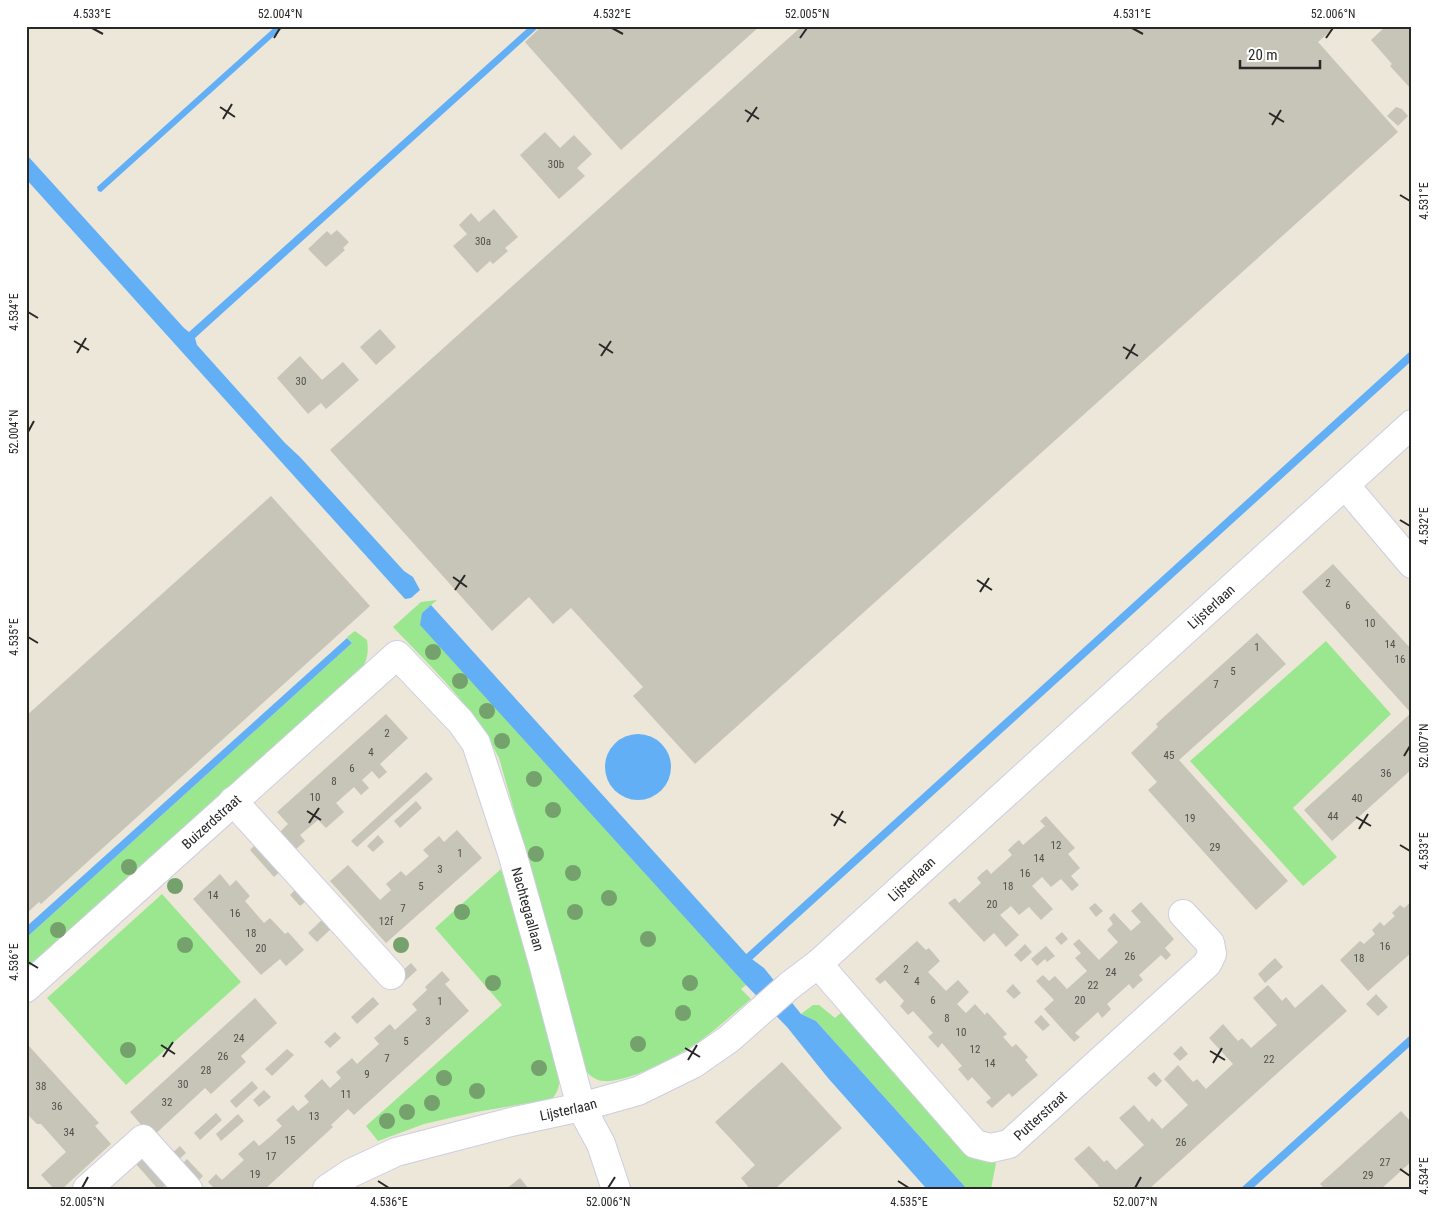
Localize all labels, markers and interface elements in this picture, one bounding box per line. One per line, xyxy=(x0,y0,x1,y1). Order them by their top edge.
text: 4.533°E xyxy=(73,7,111,21)
text: 52.004°N xyxy=(258,7,302,21)
text: 4.532°E xyxy=(593,7,631,21)
text: 52.005°N xyxy=(785,7,829,21)
text: 4.531°E xyxy=(1113,7,1151,21)
text: 52.006°N xyxy=(1311,7,1355,21)
scale bar xyxy=(1240,38,1320,70)
text: 20 m xyxy=(1248,46,1278,64)
house number: 30b xyxy=(548,158,564,171)
text: 4.531°E xyxy=(1417,182,1431,220)
house number: 30a xyxy=(475,235,491,248)
text: 4.534°E xyxy=(7,293,21,331)
house number: 30 xyxy=(296,375,306,388)
text: 52.004°N xyxy=(7,410,21,454)
text: 4.532°E xyxy=(1417,507,1431,545)
house number: 2 xyxy=(1325,577,1331,590)
street label: Lijsterlaan xyxy=(1184,581,1238,632)
house number: 6 xyxy=(1345,599,1351,612)
house number: 10 xyxy=(1365,617,1375,630)
text: 4.535°E xyxy=(7,618,21,656)
house number: 14 xyxy=(1385,638,1396,651)
house number: 1 xyxy=(1254,641,1260,654)
house number: 16 xyxy=(1395,653,1405,666)
house number: 5 xyxy=(1230,665,1236,678)
house number: 7 xyxy=(1213,678,1219,691)
text: 52.007°N xyxy=(1417,724,1431,768)
house number: 2 xyxy=(384,727,390,740)
house number: 4 xyxy=(368,746,374,759)
house number: 45 xyxy=(1164,749,1174,762)
house number: 6 xyxy=(349,762,355,775)
house number: 36 xyxy=(1381,767,1391,780)
house number: 8 xyxy=(331,775,337,788)
street label: Buizerdstraat xyxy=(179,791,244,852)
house number: 10 xyxy=(310,791,320,804)
house number: 40 xyxy=(1352,792,1362,805)
house number: 44 xyxy=(1328,810,1339,823)
house number: 19 xyxy=(1185,812,1195,825)
text: 4.533°E xyxy=(1417,832,1431,870)
house number: 12 xyxy=(1051,839,1061,852)
house number: 29 xyxy=(1210,841,1220,854)
house number: 1 xyxy=(457,847,463,860)
house number: 14 xyxy=(1034,852,1045,865)
street label: Lijsterlaan xyxy=(885,854,938,904)
house number: 3 xyxy=(437,863,443,876)
street label: Nachtegaallaan xyxy=(508,865,547,953)
house number: 16 xyxy=(1020,867,1030,880)
house number: 5 xyxy=(418,880,424,893)
house number: 18 xyxy=(1003,880,1013,893)
house number: 14 xyxy=(208,889,219,902)
house number: 20 xyxy=(987,898,997,911)
house number: 7 xyxy=(400,902,406,915)
house number: 16 xyxy=(230,907,240,920)
house number: 12f xyxy=(379,915,394,928)
house number: 18 xyxy=(246,927,256,940)
house number: 16 xyxy=(1380,940,1390,953)
house number: 20 xyxy=(256,942,266,955)
text: 4.536°E xyxy=(7,943,21,981)
house number: 26 xyxy=(1125,950,1135,963)
house number: 18 xyxy=(1354,952,1364,965)
house number: 2 xyxy=(903,963,909,976)
house number: 24 xyxy=(1106,966,1117,979)
house number: 4 xyxy=(914,975,920,988)
house number: 22 xyxy=(1088,979,1098,992)
house number: 6 xyxy=(930,994,936,1007)
house number: 20 xyxy=(1075,994,1085,1007)
house number: 1 xyxy=(437,995,443,1008)
house number: 8 xyxy=(944,1012,950,1025)
house number: 3 xyxy=(425,1015,431,1028)
house number: 10 xyxy=(956,1026,966,1039)
house number: 24 xyxy=(234,1032,245,1045)
house number: 5 xyxy=(403,1035,409,1048)
house number: 12 xyxy=(970,1043,980,1056)
house number: 26 xyxy=(218,1050,228,1063)
house number: 7 xyxy=(384,1052,390,1065)
house number: 22 xyxy=(1264,1053,1274,1066)
house number: 14 xyxy=(985,1057,996,1070)
house number: 28 xyxy=(201,1064,211,1077)
house number: 9 xyxy=(364,1068,370,1081)
house number: 30 xyxy=(178,1078,188,1091)
house number: 38 xyxy=(36,1080,46,1093)
house number: 11 xyxy=(341,1088,351,1101)
street label: Putterstraat xyxy=(1011,1088,1070,1144)
street label: Lijsterlaan xyxy=(538,1095,599,1124)
house number: 32 xyxy=(162,1096,172,1109)
house number: 36 xyxy=(52,1100,62,1113)
house number: 13 xyxy=(309,1110,319,1123)
house number: 34 xyxy=(64,1126,75,1139)
house number: 15 xyxy=(285,1134,295,1147)
house number: 26 xyxy=(1176,1136,1186,1149)
house number: 17 xyxy=(266,1150,276,1163)
house number: 27 xyxy=(1380,1156,1390,1169)
text: 4.534°E xyxy=(1417,1157,1431,1195)
house number: 19 xyxy=(250,1168,260,1181)
house number: 29 xyxy=(1363,1169,1373,1182)
text: 52.005°N xyxy=(60,1195,104,1209)
text: 4.536°E xyxy=(370,1195,408,1209)
text: 52.006°N xyxy=(586,1195,630,1209)
text: 4.535°E xyxy=(890,1195,928,1209)
text: 52.007°N xyxy=(1113,1195,1157,1209)

